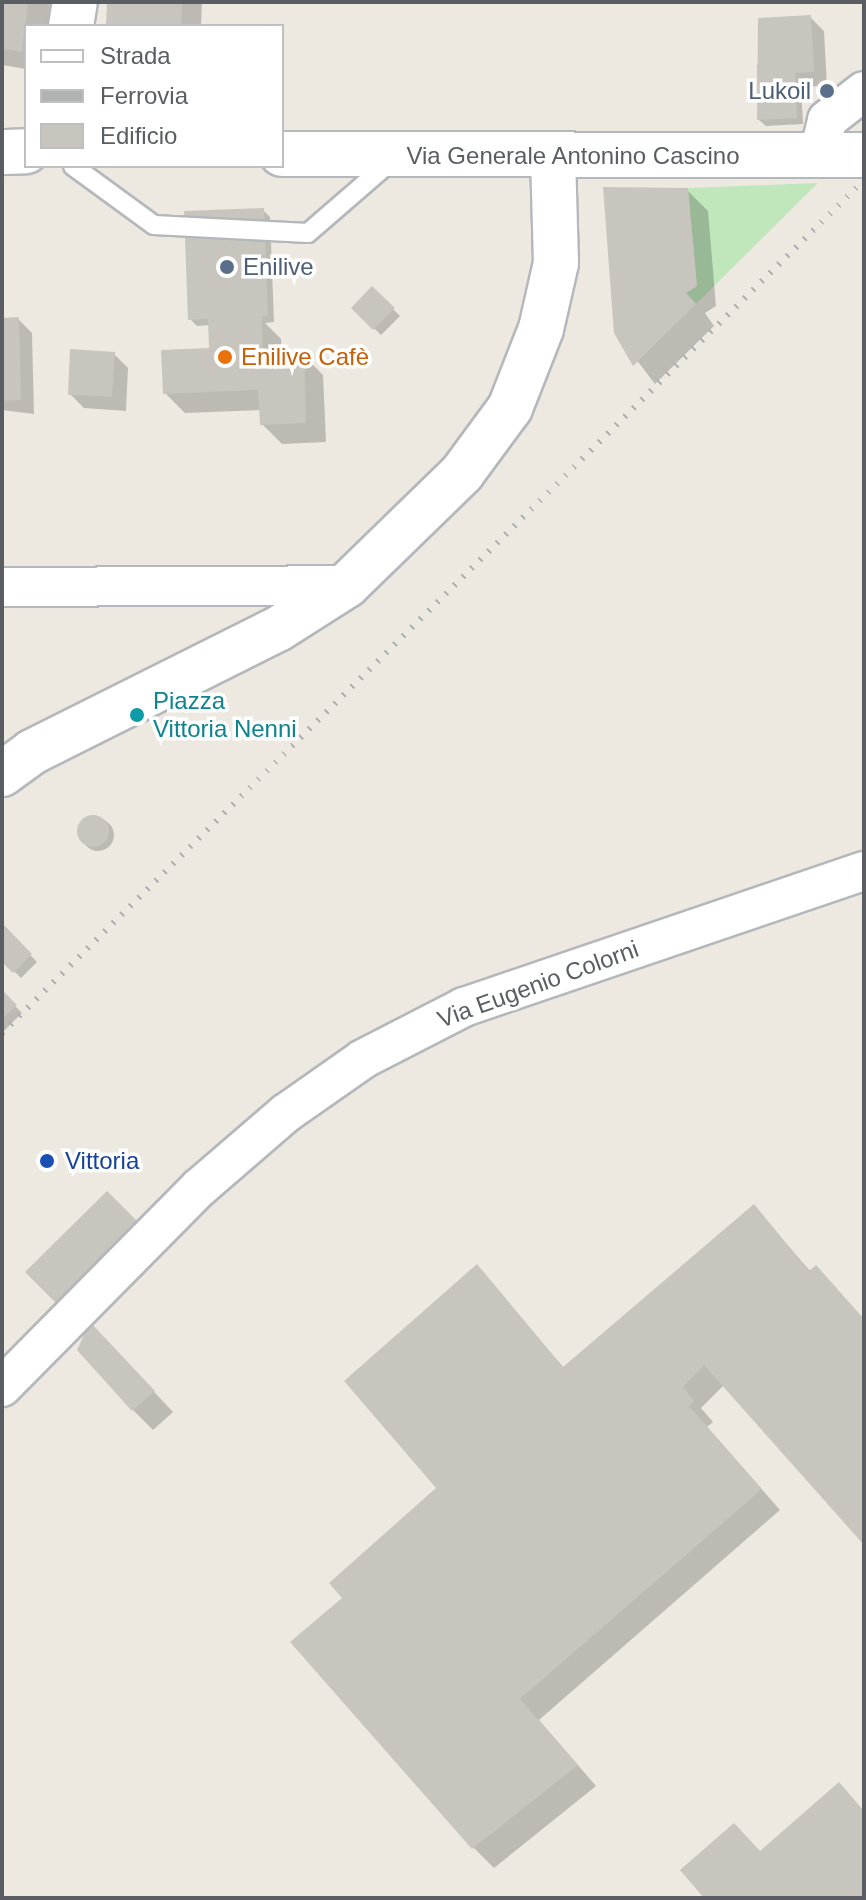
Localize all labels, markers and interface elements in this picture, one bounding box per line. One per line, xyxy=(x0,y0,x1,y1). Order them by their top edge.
legend xyxy=(24,24,284,168)
text: Strada xyxy=(100,42,171,69)
place label: Lukoil xyxy=(748,77,811,105)
text: Ferrovia xyxy=(100,82,188,109)
marker: Lukoil xyxy=(818,82,836,100)
text: Edificio xyxy=(100,122,177,149)
street label: Via Generale Antonino Cascino xyxy=(406,142,740,170)
place label: Enilive xyxy=(243,253,314,281)
marker: Enilive xyxy=(218,258,236,276)
place label: Enilive Cafè xyxy=(241,343,369,371)
marker: Enilive Cafè xyxy=(216,348,234,366)
place label: Piazza Vittoria Nenni xyxy=(153,687,297,743)
marker: Piazza Vittoria Nenni xyxy=(128,706,146,724)
street label: Via Eugenio Colorni xyxy=(434,934,642,1034)
place label: Vittoria xyxy=(65,1147,139,1175)
marker: Vittoria xyxy=(36,1150,58,1172)

